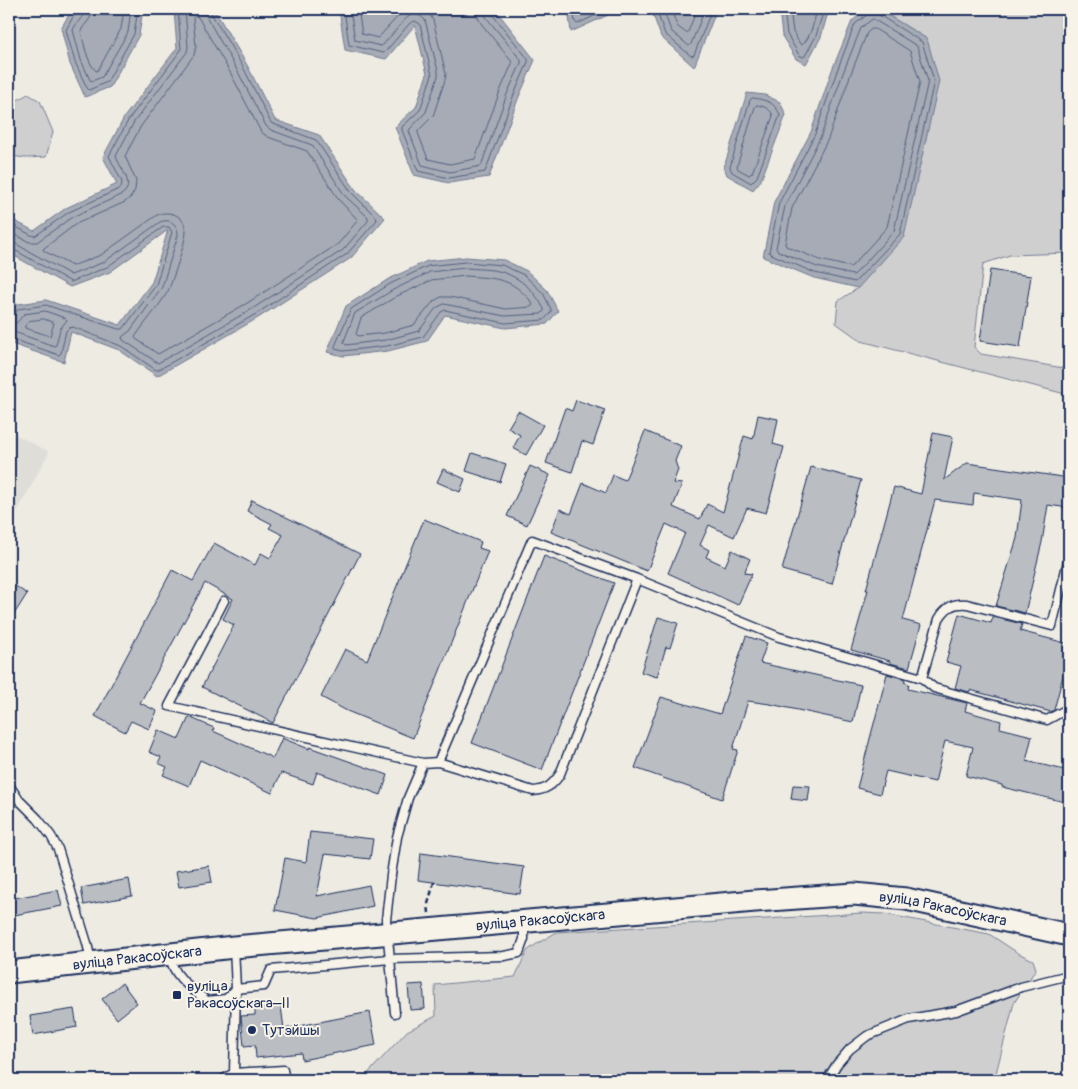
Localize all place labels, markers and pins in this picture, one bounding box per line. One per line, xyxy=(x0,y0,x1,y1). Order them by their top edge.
place label: вуліца Ракасоўскага–II xyxy=(187,977,290,1013)
marker: вуліца Ракасоўскага–II xyxy=(171,989,183,1001)
place label: Тутэйшы xyxy=(262,1021,320,1040)
marker: Тутэйшы xyxy=(246,1024,258,1036)

